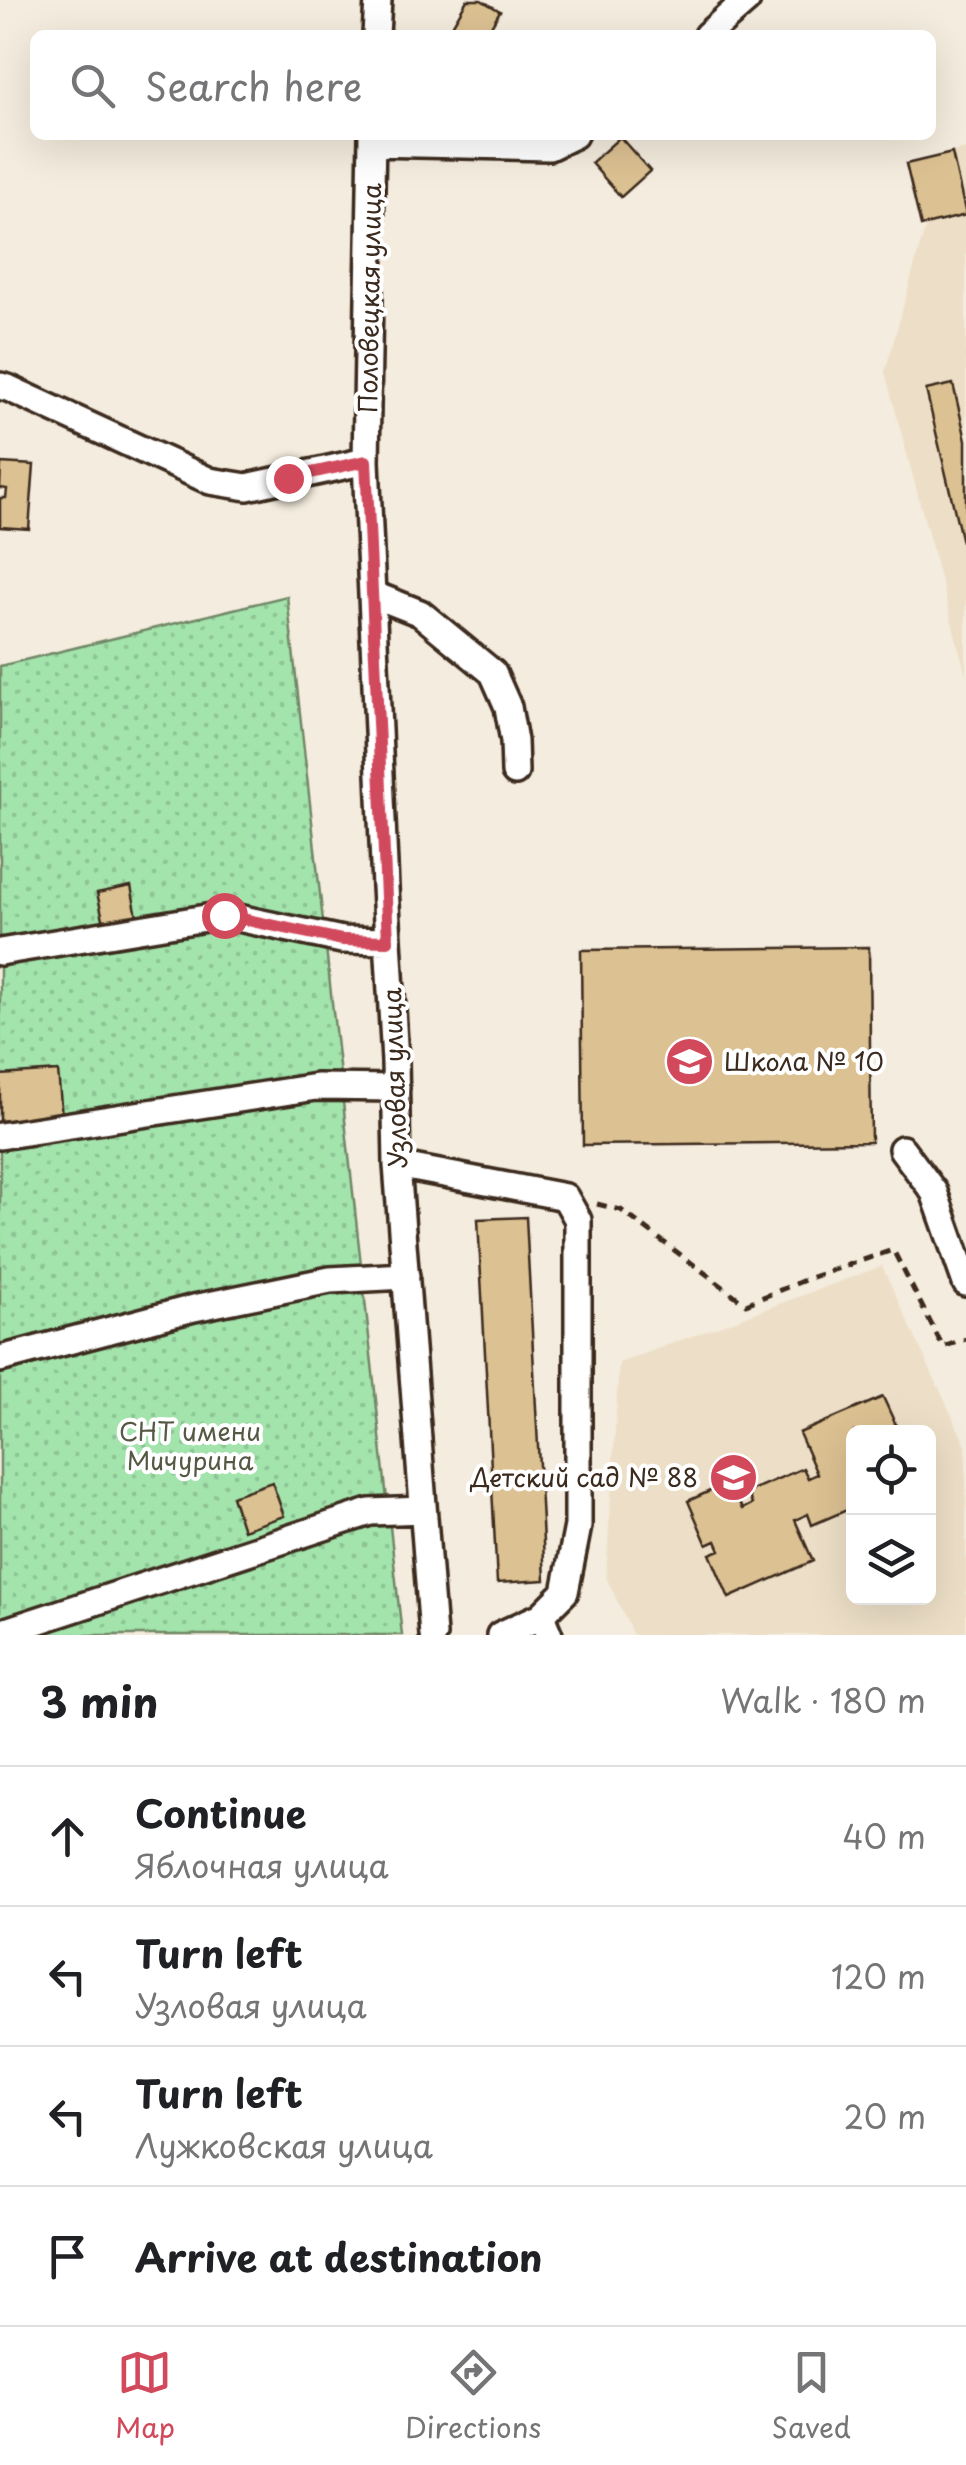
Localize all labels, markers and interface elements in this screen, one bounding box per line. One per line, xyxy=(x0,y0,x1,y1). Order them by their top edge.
search box xyxy=(30,30,936,140)
text: Search here xyxy=(145,57,362,114)
icon: search xyxy=(65,58,120,113)
street label: Половецкая улица xyxy=(348,182,390,413)
route end xyxy=(266,456,312,502)
route start xyxy=(202,893,248,939)
street label: Узловая улица xyxy=(372,987,416,1169)
school or university icon: Школа № 10 xyxy=(663,1035,715,1087)
place label: Школа № 10 xyxy=(724,1042,884,1080)
park label: СНТ имени Мичурина xyxy=(119,1412,261,1479)
map controls xyxy=(846,1425,936,1605)
button: locate xyxy=(846,1425,936,1515)
school or university icon: Детский сад № 88 xyxy=(707,1451,759,1503)
place label: Детский сад № 88 xyxy=(470,1458,698,1496)
button: layers xyxy=(846,1515,936,1605)
text: 3 min xyxy=(40,1669,158,1732)
text: Walk · 180 m xyxy=(720,1676,926,1724)
text: Continue xyxy=(135,1784,306,1841)
icon: ahead xyxy=(40,1809,95,1864)
text: 40 m xyxy=(842,1812,926,1860)
text: Яблочная улица xyxy=(135,1841,389,1889)
text: Turn left xyxy=(135,1924,303,1981)
icon: left xyxy=(40,1949,95,2004)
text: 120 m xyxy=(831,1952,926,2000)
text: Узловая улица xyxy=(135,1981,367,2029)
text: Turn left xyxy=(135,2064,303,2121)
icon: left xyxy=(40,2089,95,2144)
text: 20 m xyxy=(844,2092,926,2140)
text: Лужковская улица xyxy=(135,2121,433,2169)
text: Arrive at destination xyxy=(135,2228,543,2285)
icon: arrive xyxy=(40,2229,95,2284)
tab: Map xyxy=(115,2345,175,2448)
tab: Directions xyxy=(405,2345,541,2448)
tab: Saved xyxy=(771,2345,851,2448)

